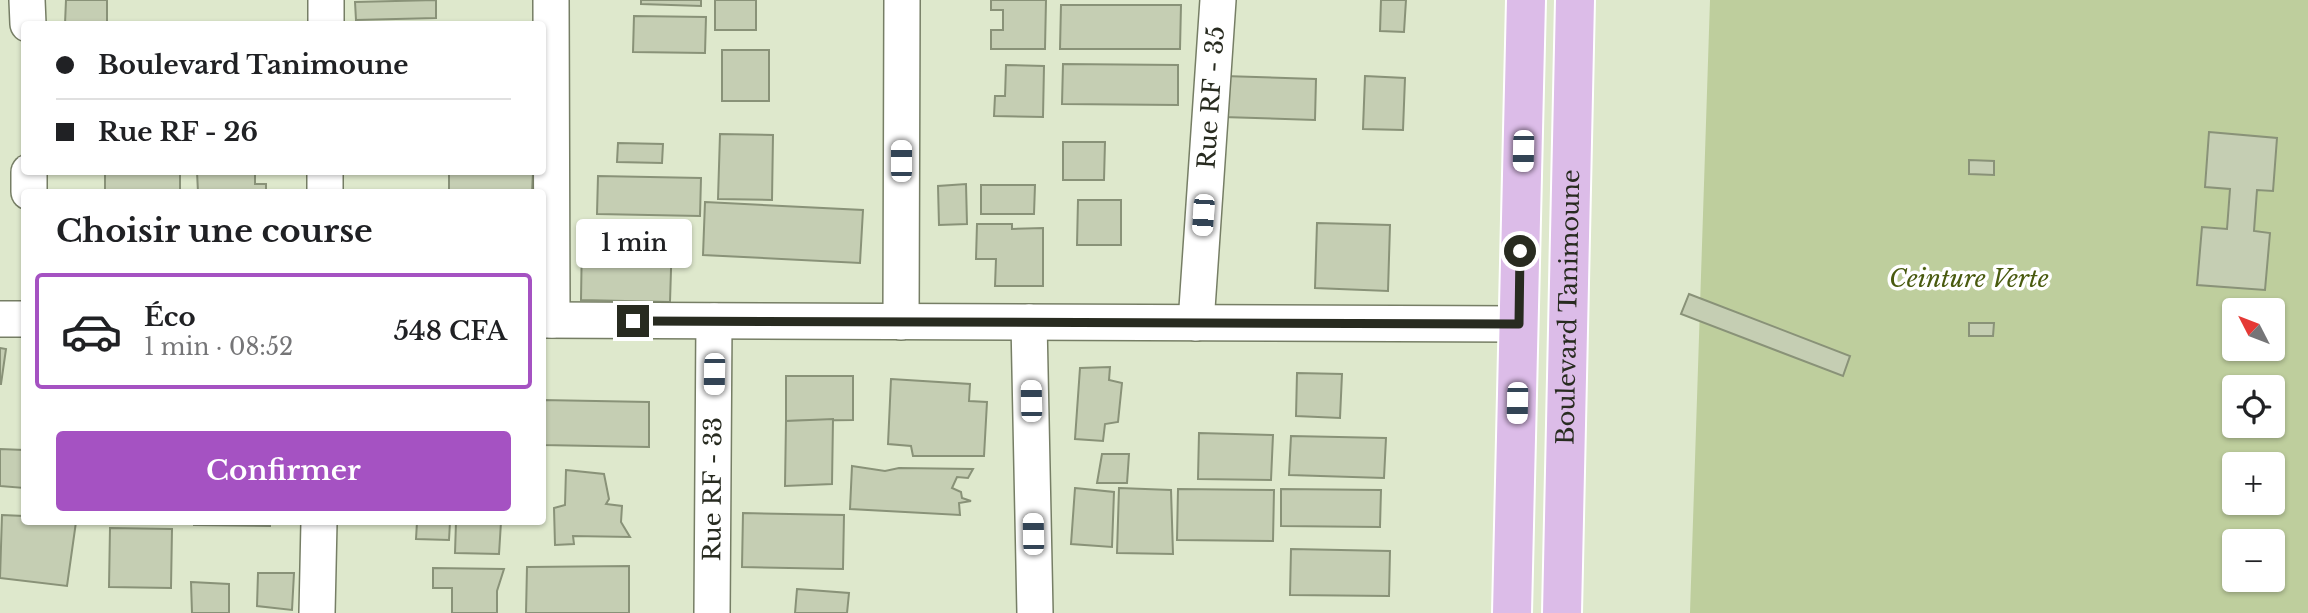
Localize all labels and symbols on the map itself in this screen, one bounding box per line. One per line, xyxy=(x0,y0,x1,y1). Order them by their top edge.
street label: Rue RF - 35 xyxy=(1192,25,1230,170)
car xyxy=(1513,130,1534,172)
car xyxy=(891,140,912,182)
street label: Boulevard Tanimoune xyxy=(1551,169,1585,445)
car xyxy=(1192,193,1215,237)
callout: 1 min xyxy=(575,219,691,268)
route start xyxy=(1504,235,1536,267)
park label: Ceinture Verte xyxy=(1889,264,2049,293)
north arrow xyxy=(2222,298,2286,360)
route end xyxy=(617,305,649,337)
car xyxy=(704,353,725,395)
car xyxy=(1021,380,1042,422)
car xyxy=(1507,382,1528,424)
street label: Rue RF - 33 xyxy=(697,417,727,561)
car xyxy=(1023,513,1044,555)

